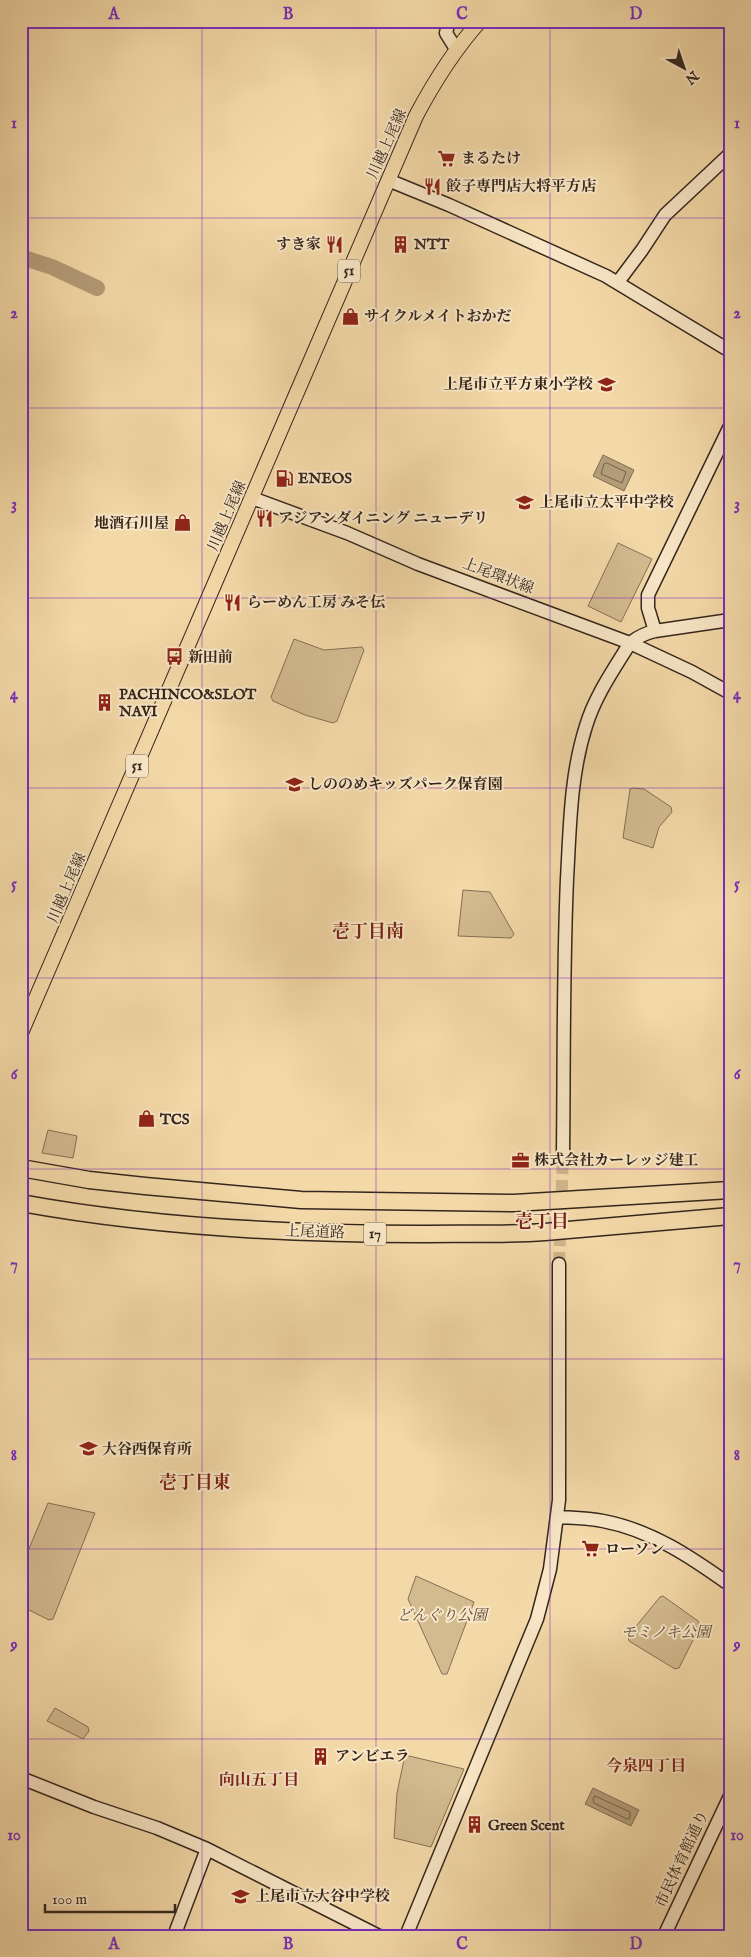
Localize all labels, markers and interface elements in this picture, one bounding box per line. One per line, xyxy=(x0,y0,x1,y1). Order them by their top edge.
text: A xyxy=(108,5,121,25)
text: B xyxy=(283,5,294,25)
text: C xyxy=(456,5,468,25)
text: D xyxy=(630,5,643,25)
north arrow xyxy=(658,42,708,92)
text: N xyxy=(681,66,703,88)
street label: 川越上尾線 xyxy=(363,106,411,182)
text: 1 xyxy=(11,114,17,134)
text: 1 xyxy=(734,114,740,134)
supermarket icon: まるたけ xyxy=(437,148,457,168)
place label: まるたけ xyxy=(461,149,521,168)
restaurant icon: 餃子専門店大将平方店 xyxy=(422,176,442,196)
place label: 餃子専門店大将平方店 xyxy=(446,177,596,196)
restaurant icon: すき家 xyxy=(325,234,345,254)
building icon: NTT xyxy=(390,234,410,254)
place label: すき家 xyxy=(276,235,321,254)
place label: NTT xyxy=(413,235,450,254)
road number: 51 xyxy=(338,260,360,282)
text: 2 xyxy=(10,304,18,324)
text: 2 xyxy=(733,304,741,324)
shop icon: サイクルメイトおかだ xyxy=(340,306,360,326)
place label: サイクルメイトおかだ xyxy=(364,307,511,326)
school or university icon: 上尾市立平方東小学校 xyxy=(597,374,617,394)
place label: 上尾市立平方東小学校 xyxy=(443,375,593,394)
fuel station icon: ENEOS xyxy=(274,468,294,488)
place label: ENEOS xyxy=(298,469,352,488)
street label: 川越上尾線 xyxy=(204,478,250,554)
school or university icon: 上尾市立太平中学校 xyxy=(515,492,535,512)
place label: 上尾市立太平中学校 xyxy=(539,493,674,512)
text: 3 xyxy=(11,495,17,515)
text: 3 xyxy=(734,495,740,515)
restaurant icon: アジアンダイニング ニューデリ xyxy=(254,508,274,528)
place label: アジアンダイニング ニューデリ xyxy=(278,509,488,528)
shop icon: 地酒石川屋 xyxy=(173,513,193,533)
place label: 地酒石川屋 xyxy=(94,514,169,533)
street label: 上尾環状線 xyxy=(460,554,536,598)
restaurant icon: らーめん工房 みそ伝 xyxy=(223,592,243,612)
place label: らーめん工房 みそ伝 xyxy=(247,593,385,612)
bus stop icon: 新田前 xyxy=(164,647,184,667)
place label: 新田前 xyxy=(188,648,233,667)
text: 4 xyxy=(10,685,19,705)
place label: PACHINCO&SLOT NAVI xyxy=(118,685,257,721)
text: 4 xyxy=(733,685,742,705)
building icon: PACHINCO&SLOT NAVI xyxy=(95,693,115,713)
road number: 51 xyxy=(126,754,148,778)
school or university icon: しののめキッズパーク保育園 xyxy=(284,774,304,794)
place label: しののめキッズパーク保育園 xyxy=(308,775,503,794)
street label: 川越上尾線 xyxy=(44,850,90,926)
text: 5 xyxy=(11,875,17,895)
text: 5 xyxy=(734,875,740,895)
district label: 壱丁目南 xyxy=(332,921,404,944)
text: 6 xyxy=(11,1065,19,1085)
text: 6 xyxy=(734,1065,742,1085)
shop icon: TCS xyxy=(136,1109,156,1129)
place label: TCS xyxy=(159,1110,190,1129)
office icon: 株式会社カーレッジ建工 xyxy=(510,1150,530,1170)
place label: 株式会社カーレッジ建工 xyxy=(534,1151,699,1170)
district label: 壱丁目 xyxy=(515,1211,569,1234)
street label: 上尾道路 xyxy=(285,1221,345,1243)
road number: 17 xyxy=(364,1222,386,1246)
text: 7 xyxy=(10,1255,18,1275)
text: 7 xyxy=(733,1255,741,1275)
school or university icon: 大谷西保育所 xyxy=(78,1439,98,1459)
place label: 大谷西保育所 xyxy=(102,1440,192,1459)
text: 8 xyxy=(11,1446,17,1466)
text: 8 xyxy=(734,1446,740,1466)
district label: 壱丁目東 xyxy=(159,1472,231,1495)
supermarket icon: ローソン xyxy=(581,1539,601,1559)
place label: ローソン xyxy=(605,1540,664,1559)
park label: どんぐり公園 xyxy=(397,1606,490,1625)
park label: モミノキ公園 xyxy=(621,1623,714,1642)
text: 9 xyxy=(10,1636,18,1656)
text: 9 xyxy=(733,1636,741,1656)
building icon: アンビエラ xyxy=(311,1746,331,1766)
place label: アンビエラ xyxy=(335,1747,409,1766)
district label: 今泉四丁目 xyxy=(606,1757,686,1777)
district label: 向山五丁目 xyxy=(219,1771,299,1791)
street label: 市民体育館通り xyxy=(651,1807,713,1911)
building icon: Green Scent xyxy=(464,1815,484,1835)
place label: Green Scent xyxy=(488,1816,565,1835)
text: 10 xyxy=(7,1826,21,1846)
text: 10 xyxy=(730,1826,744,1846)
scale bar xyxy=(45,1882,175,1914)
school or university icon: 上尾市立大谷中学校 xyxy=(231,1886,251,1906)
place label: 上尾市立大谷中学校 xyxy=(255,1887,390,1906)
text: 100 m xyxy=(52,1890,88,1909)
text: A xyxy=(108,1935,121,1955)
text: B xyxy=(283,1935,294,1955)
text: C xyxy=(456,1935,468,1955)
text: D xyxy=(630,1935,643,1955)

